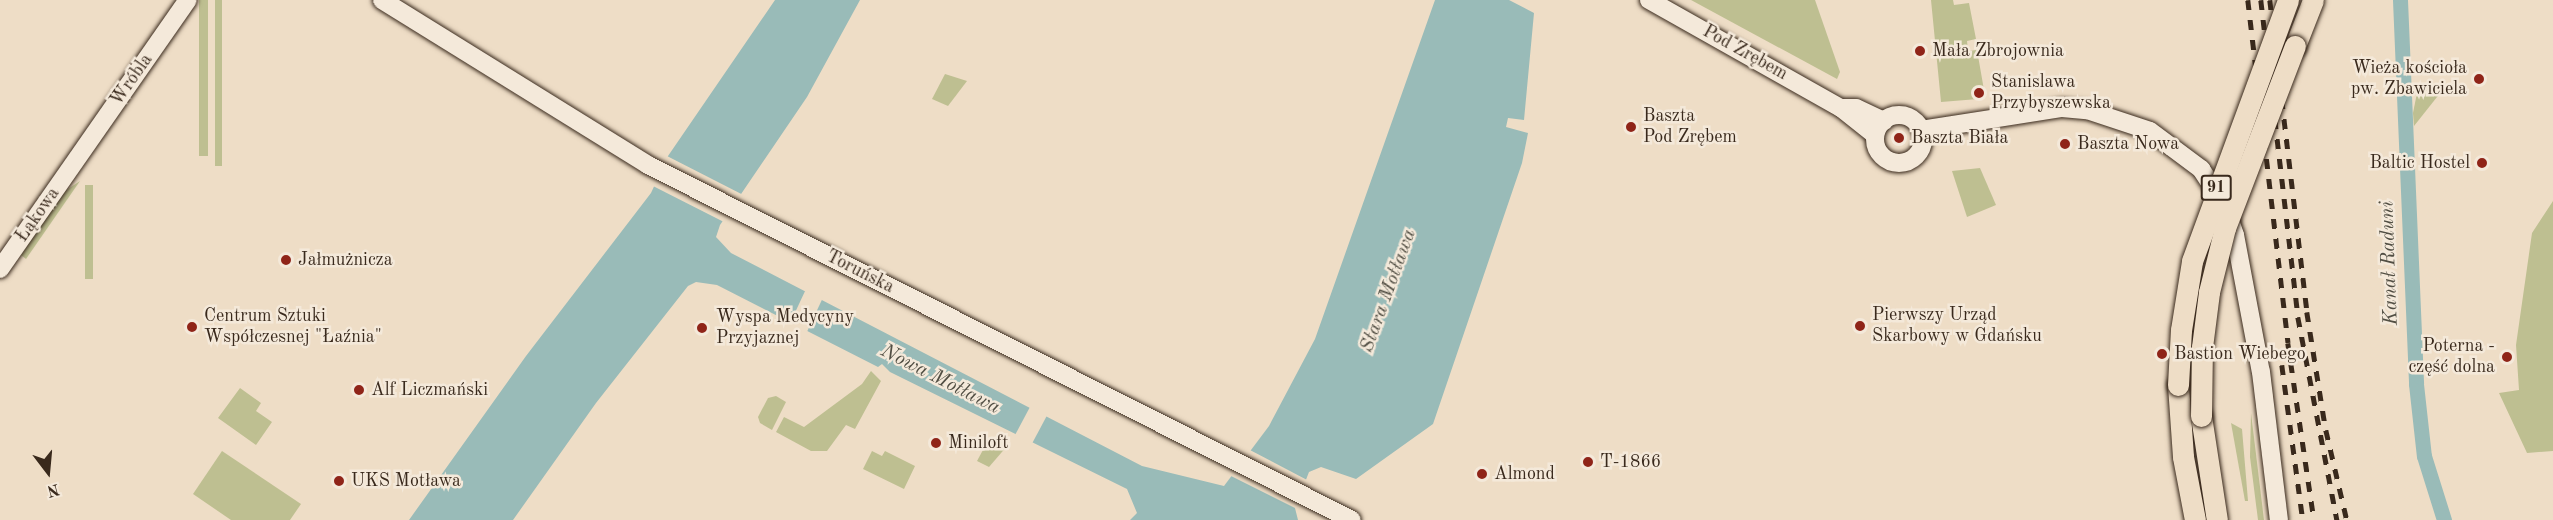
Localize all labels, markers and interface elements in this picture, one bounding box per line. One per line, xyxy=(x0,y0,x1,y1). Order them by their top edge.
street label: Pod Zrębem xyxy=(1699,21,1791,85)
place label: Mała Zbrojownia xyxy=(1932,40,2064,62)
marker: Mała Zbrojownia xyxy=(1913,44,1927,58)
street label: Wróbla xyxy=(106,50,158,110)
place label: Wieża kościoła pw. Zbawiciela xyxy=(2351,58,2467,100)
place label: Stanislawa Przybyszewska xyxy=(1991,72,2111,115)
marker: Wieża kościoła pw. Zbawiciela xyxy=(2472,72,2486,86)
marker: Stanislawa Przybyszewska xyxy=(1972,86,1986,100)
place label: Baszta Pod Zrębem xyxy=(1643,106,1737,148)
marker: Baszta Pod Zrębem xyxy=(1624,120,1638,134)
place label: Baszta Biała xyxy=(1911,127,2008,149)
marker: Baszta Biała xyxy=(1892,131,1906,145)
place label: Baszta Nowa xyxy=(2077,133,2179,155)
marker: Baszta Nowa xyxy=(2058,137,2072,151)
place label: Baltic Hostel xyxy=(2369,152,2470,174)
marker: Baltic Hostel xyxy=(2475,156,2489,170)
road number: 91 xyxy=(2200,175,2232,201)
street label: Łąkowa xyxy=(11,184,65,246)
water label: Kanał Raduni xyxy=(2376,200,2404,326)
water label: Stara Motława xyxy=(1356,226,1422,356)
street label: Toruńska xyxy=(822,246,898,298)
place label: Jałmużnicza xyxy=(298,249,393,271)
marker: Jałmużnicza xyxy=(279,253,293,267)
place label: Pierwszy Urząd Skarbowy w Gdańsku xyxy=(1872,305,2042,348)
place label: Centrum Sztuki Współczesnej "Łaźnia" xyxy=(204,306,382,348)
place label: Wyspa Medycyny Przyjaznej xyxy=(716,307,854,350)
marker: Wyspa Medycyny Przyjaznej xyxy=(693,319,711,337)
marker: Pierwszy Urząd Skarbowy w Gdańsku xyxy=(1853,319,1867,333)
marker: Centrum Sztuki Współczesnej "Łaźnia" xyxy=(185,320,199,334)
place label: Poterna - część dolna xyxy=(2408,336,2495,378)
water label: Nowa Motława xyxy=(876,340,1004,420)
place label: Bastion Wiebego xyxy=(2174,343,2306,365)
marker: Bastion Wiebego xyxy=(2155,347,2169,361)
marker: Poterna - część dolna xyxy=(2500,350,2514,364)
place label: Alf Liczmański xyxy=(371,379,488,401)
marker: Alf Liczmański xyxy=(352,383,366,397)
place label: Miniloft xyxy=(948,432,1009,454)
marker: Miniloft xyxy=(929,436,943,450)
north arrow xyxy=(18,442,78,502)
place label: T-1866 xyxy=(1600,451,1661,473)
marker: T-1866 xyxy=(1581,455,1595,469)
place label: Almond xyxy=(1494,463,1555,485)
marker: Almond xyxy=(1475,467,1489,481)
place label: UKS Motława xyxy=(351,470,461,492)
marker: UKS Motława xyxy=(332,474,346,488)
text: N xyxy=(45,480,61,499)

